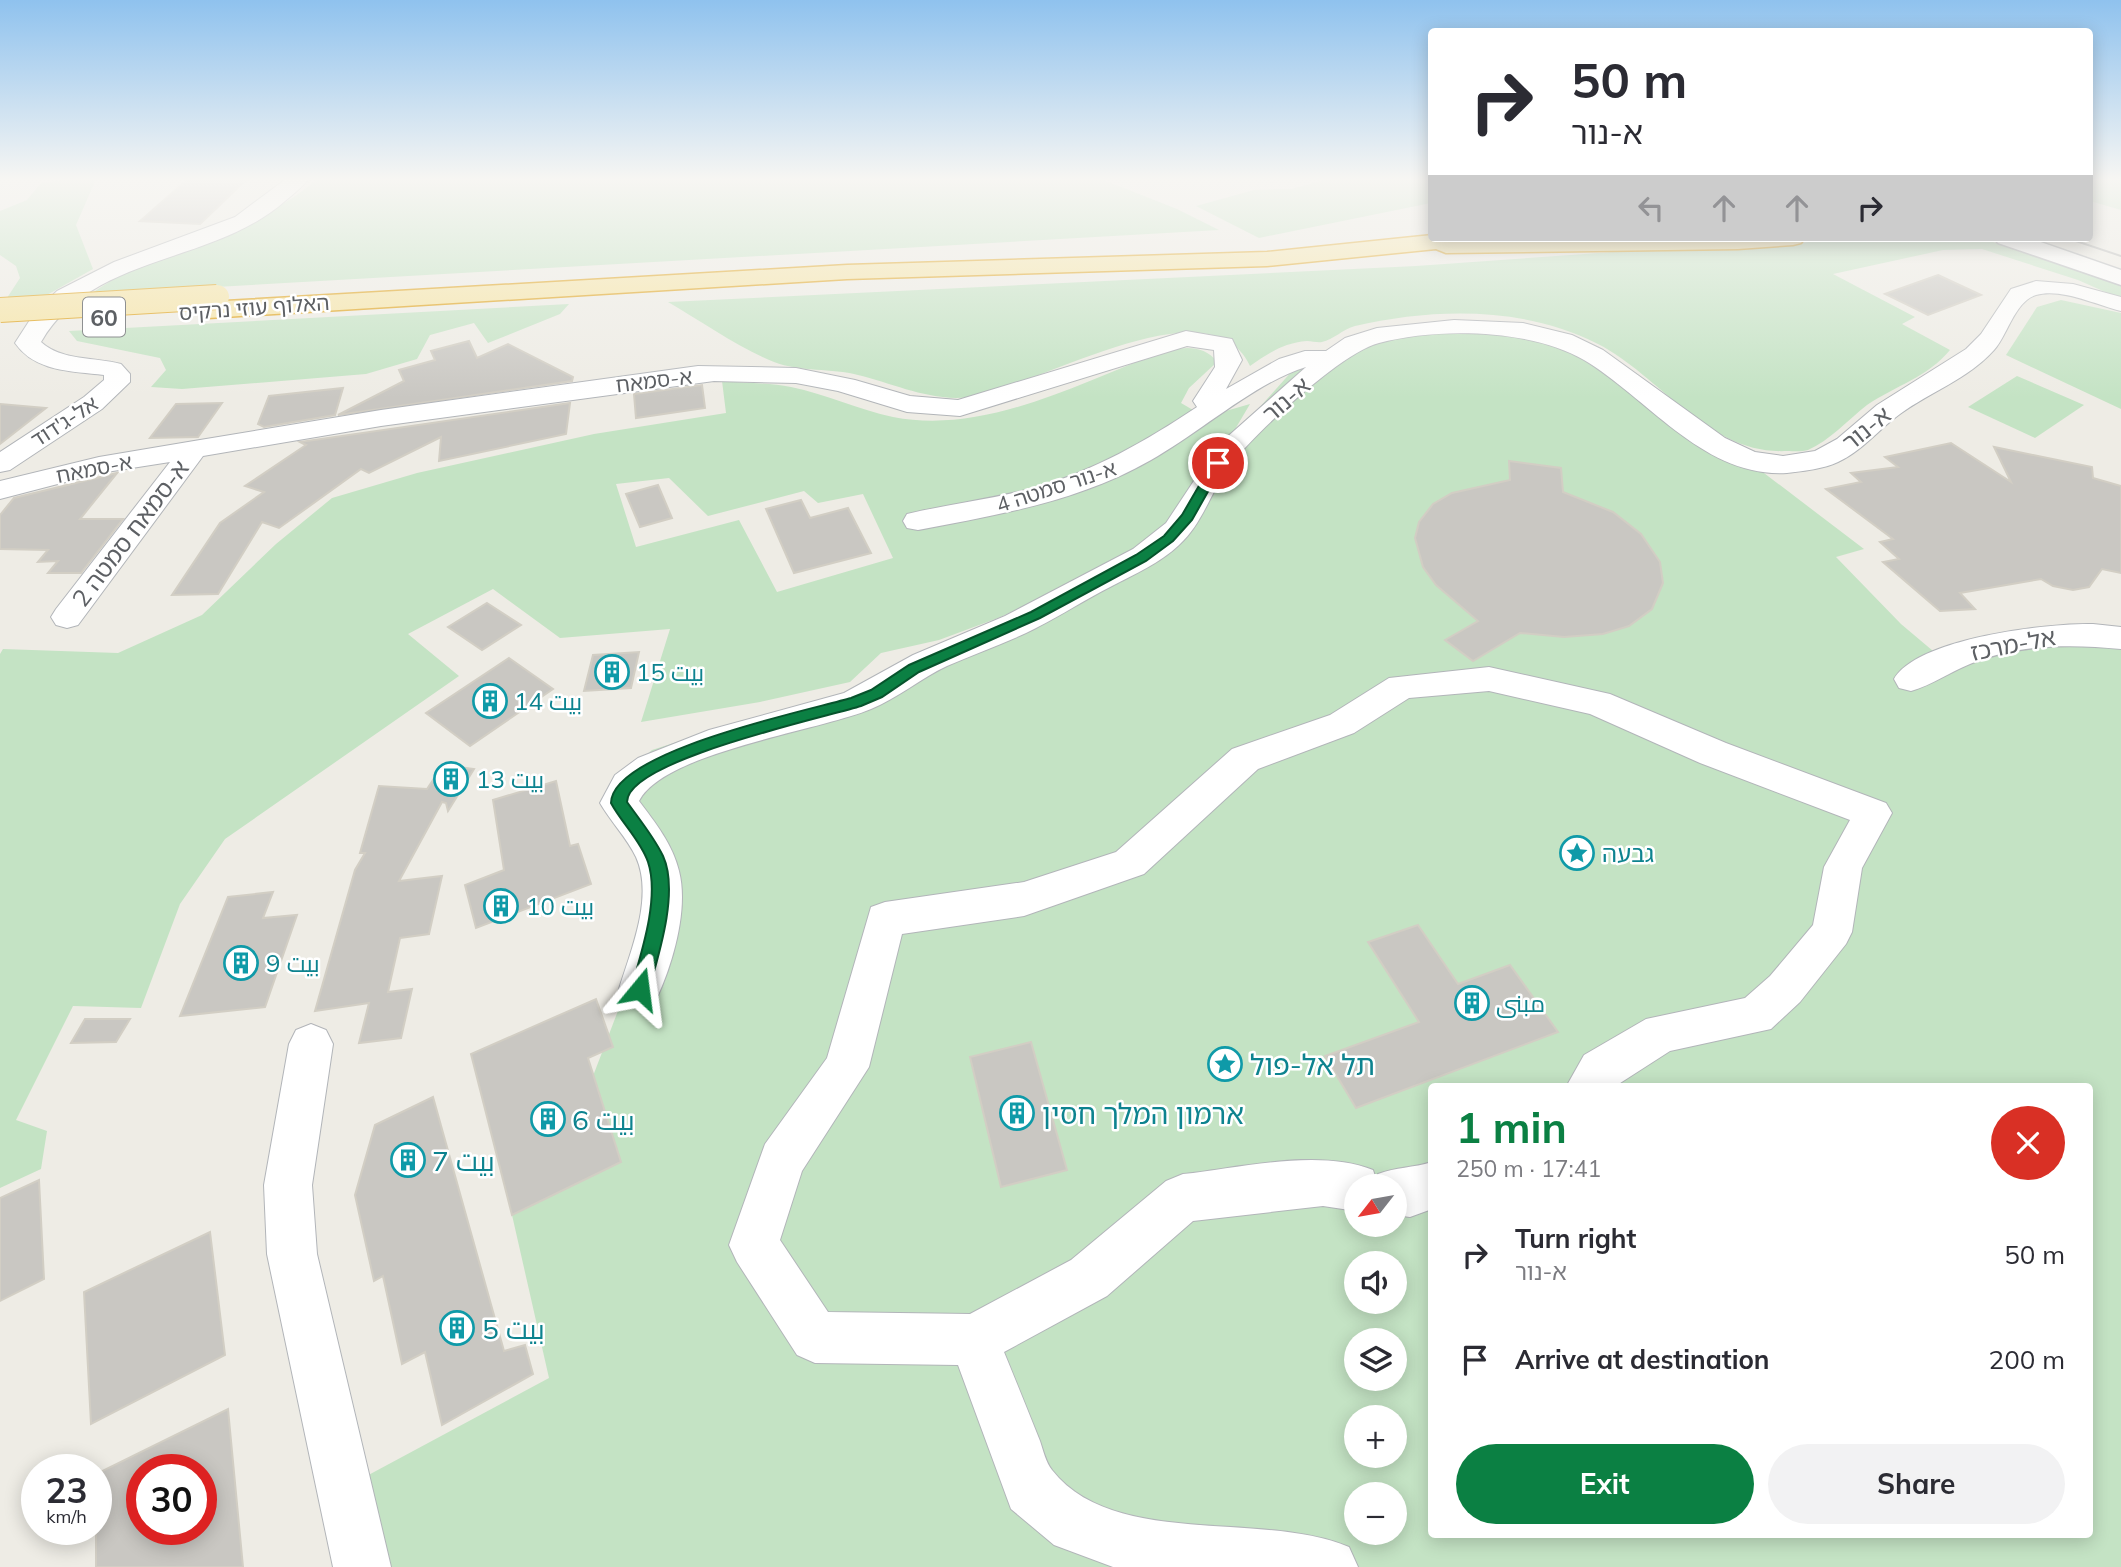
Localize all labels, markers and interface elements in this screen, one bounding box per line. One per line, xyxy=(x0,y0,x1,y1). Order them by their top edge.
text: 50 m xyxy=(1571,49,1687,110)
icon: right xyxy=(1456,56,1547,147)
text: א-נור xyxy=(1571,112,1643,152)
icon: left xyxy=(1632,189,1670,227)
icon: ahead xyxy=(1705,189,1743,227)
icon: ahead xyxy=(1778,189,1816,227)
icon: right xyxy=(1851,189,1889,227)
street label: האלוף עוזי נרקיס xyxy=(178,289,330,325)
road number: 60 xyxy=(83,298,125,336)
street label: א-סמאח xyxy=(614,362,694,398)
street label: א-נור xyxy=(1256,370,1316,428)
street label: אל-ג'דוד xyxy=(26,390,102,452)
street label: א-נור xyxy=(1836,399,1896,457)
pin xyxy=(1188,433,1248,493)
icon: arrive xyxy=(1199,444,1237,482)
street label: א-סמאח xyxy=(54,448,134,488)
street label: א-סמאח סמטה 2 xyxy=(65,454,195,612)
street label: א-נור סמטה 4 xyxy=(993,454,1119,518)
street label: אל-מרכז xyxy=(1968,621,2058,667)
building icon: بيت 15 xyxy=(593,653,631,691)
place label: بيت 15 xyxy=(636,657,704,687)
building icon: بيت 14 xyxy=(471,682,509,720)
place label: بيت 14 xyxy=(514,686,582,716)
building icon: بيت 13 xyxy=(432,760,470,798)
place label: بيت 13 xyxy=(476,764,544,794)
place icon: גבעה xyxy=(1558,834,1596,872)
place label: גבעה xyxy=(1602,838,1654,868)
building icon: بيت 10 xyxy=(482,887,520,925)
place label: بيت 10 xyxy=(526,891,594,921)
building icon: بيت 9 xyxy=(222,944,260,982)
place label: بيت 9 xyxy=(266,948,320,978)
position arrow xyxy=(603,952,677,1026)
building icon: مبنى xyxy=(1453,984,1491,1022)
place label: مبنى xyxy=(1496,988,1545,1018)
place icon: תל אל-פול xyxy=(1206,1045,1244,1083)
place label: תל אל-פול xyxy=(1250,1047,1375,1082)
building icon: ארמון המלך חסין xyxy=(998,1094,1036,1132)
place label: ארמון המלך חסין xyxy=(1042,1096,1244,1131)
building icon: بيت 6 xyxy=(529,1100,567,1138)
text: 1 min xyxy=(1456,1101,1567,1154)
place label: بيت 6 xyxy=(572,1102,635,1137)
button: close xyxy=(1991,1106,2065,1180)
building icon: بيت 7 xyxy=(389,1141,427,1179)
place label: بيت 7 xyxy=(432,1143,495,1178)
text: 250 m · 17:41 xyxy=(1456,1154,1601,1183)
north arrow xyxy=(1344,1174,1407,1237)
map controls xyxy=(1344,1174,1407,1545)
text: Turn right xyxy=(1515,1222,1636,1255)
icon: right xyxy=(1456,1236,1494,1274)
text: 50 m xyxy=(2004,1238,2065,1271)
button: sound xyxy=(1344,1251,1407,1314)
text: א-נור xyxy=(1515,1257,1567,1286)
building icon: بيت 5 xyxy=(438,1309,476,1347)
place label: بيت 5 xyxy=(482,1311,545,1346)
button: layers xyxy=(1344,1328,1407,1391)
icon: arrive xyxy=(1456,1341,1494,1379)
text: Arrive at destination xyxy=(1515,1343,1770,1376)
text: 200 m xyxy=(1989,1343,2065,1376)
button: + xyxy=(1344,1405,1407,1468)
button: Exit xyxy=(1456,1444,1754,1524)
button: Share xyxy=(1768,1444,2065,1524)
speed limit sign: 30 xyxy=(126,1454,217,1545)
text: 23 xyxy=(45,1468,88,1512)
button: − xyxy=(1344,1482,1407,1545)
text: km/h xyxy=(46,1505,87,1528)

